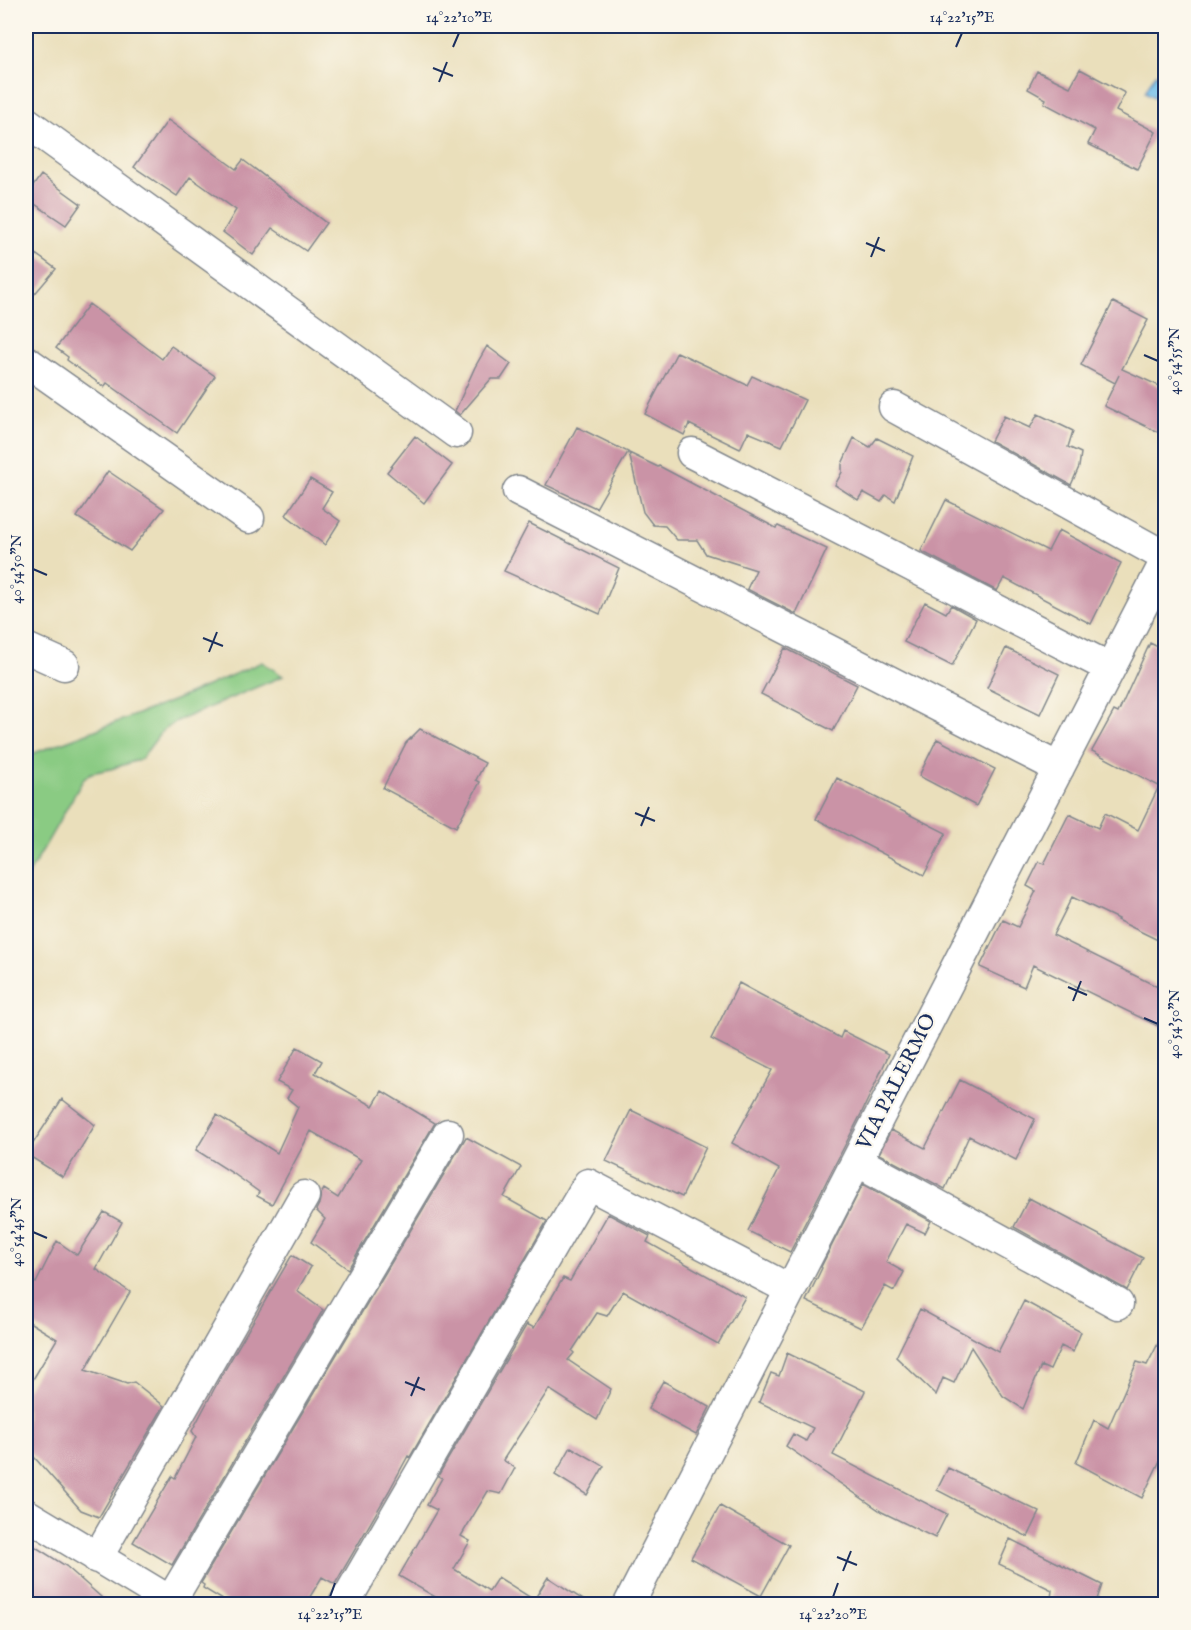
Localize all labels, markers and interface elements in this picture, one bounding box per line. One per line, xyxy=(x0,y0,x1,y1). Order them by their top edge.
text: 14°22'10"E xyxy=(426,8,492,27)
text: 14°22'15"E xyxy=(930,8,994,27)
text: 40°54'55"N xyxy=(1165,327,1184,395)
text: 40°54'50"N xyxy=(7,534,26,604)
text: 40°54'50"N xyxy=(1165,989,1184,1059)
street label: VIA PALERMO xyxy=(851,1009,943,1156)
text: 40°54'45"N xyxy=(7,1197,26,1267)
text: 14°22'15"E xyxy=(298,1605,362,1624)
text: 14°22'20"E xyxy=(799,1605,867,1624)

